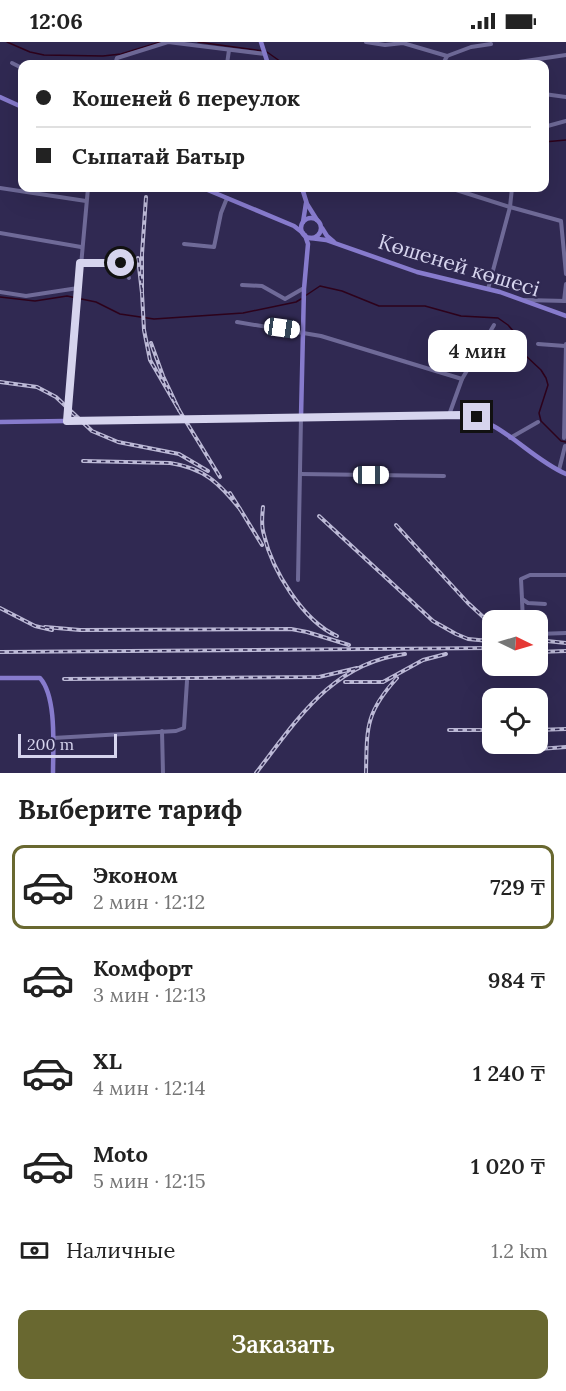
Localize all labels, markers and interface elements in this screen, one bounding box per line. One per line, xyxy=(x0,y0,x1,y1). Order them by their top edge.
text: 12:06 xyxy=(30,7,83,35)
text: Кошеней 6 переулок xyxy=(72,84,300,112)
text: Сыпатай Батыр xyxy=(72,142,245,170)
street label: Көшеней көшесі xyxy=(375,228,543,302)
route start xyxy=(107,249,134,276)
car xyxy=(263,317,301,339)
callout: 4 мин xyxy=(428,330,526,372)
text: 4 мин xyxy=(449,338,506,363)
route end xyxy=(463,403,490,430)
car xyxy=(353,466,389,484)
north arrow xyxy=(482,610,548,676)
map controls xyxy=(482,610,548,754)
button: locate xyxy=(482,688,548,754)
scale bar xyxy=(18,731,117,758)
text: 200 m xyxy=(27,734,74,754)
text: Выберите тариф xyxy=(18,792,242,826)
icon: car xyxy=(21,860,75,914)
text: Эконом xyxy=(93,861,178,889)
text: 729 ₸ xyxy=(490,873,545,901)
text: 2 мин · 12:12 xyxy=(93,889,205,914)
icon: car xyxy=(21,953,75,1007)
text: Комфорт xyxy=(93,954,193,982)
text: 984 ₸ xyxy=(488,966,545,994)
text: 3 мин · 12:13 xyxy=(93,982,206,1007)
icon: car xyxy=(21,1046,75,1100)
text: XL xyxy=(93,1047,122,1075)
text: 1 240 ₸ xyxy=(473,1059,545,1087)
text: 4 мин · 12:14 xyxy=(93,1075,206,1100)
icon: car xyxy=(21,1139,75,1193)
text: Moto xyxy=(93,1140,148,1168)
text: 1 020 ₸ xyxy=(471,1152,545,1180)
text: 5 мин · 12:15 xyxy=(93,1168,206,1193)
icon: cash xyxy=(18,1234,51,1267)
text: Наличные xyxy=(66,1236,175,1264)
text: 1.2 km xyxy=(491,1238,548,1263)
button: Заказать xyxy=(18,1310,548,1379)

